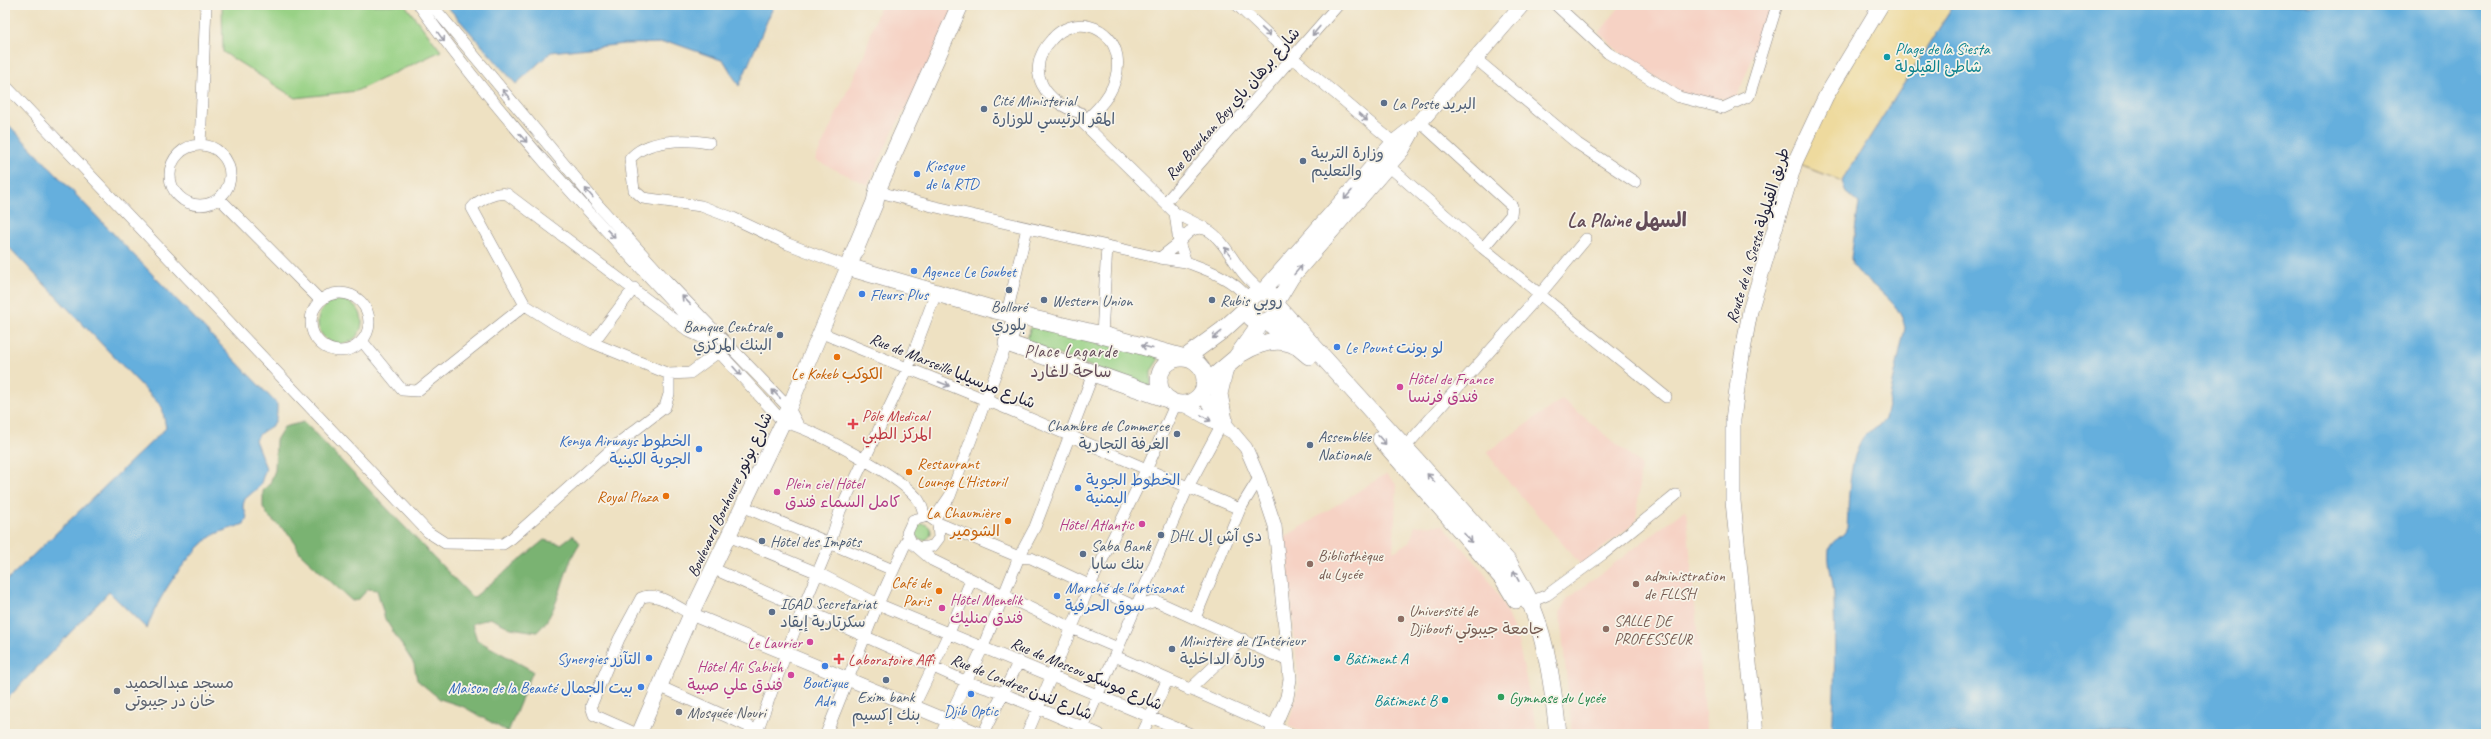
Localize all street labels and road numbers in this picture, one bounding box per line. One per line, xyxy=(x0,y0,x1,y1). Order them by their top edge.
street label: Rue Bourhan Bey شارع برهان باي xyxy=(1161,23,1305,185)
street label: Route de la Siesta طريق القيلولة xyxy=(1722,145,1794,326)
street label: Rue de Marseille شارع مرسيليا xyxy=(866,329,1038,414)
street label: Boulevard Bonhoure شارع بونور xyxy=(683,409,778,581)
street label: Rue de Moscou شارع موسكو xyxy=(1007,633,1166,716)
street label: Rue de Londres شارع لندن xyxy=(948,649,1095,725)

